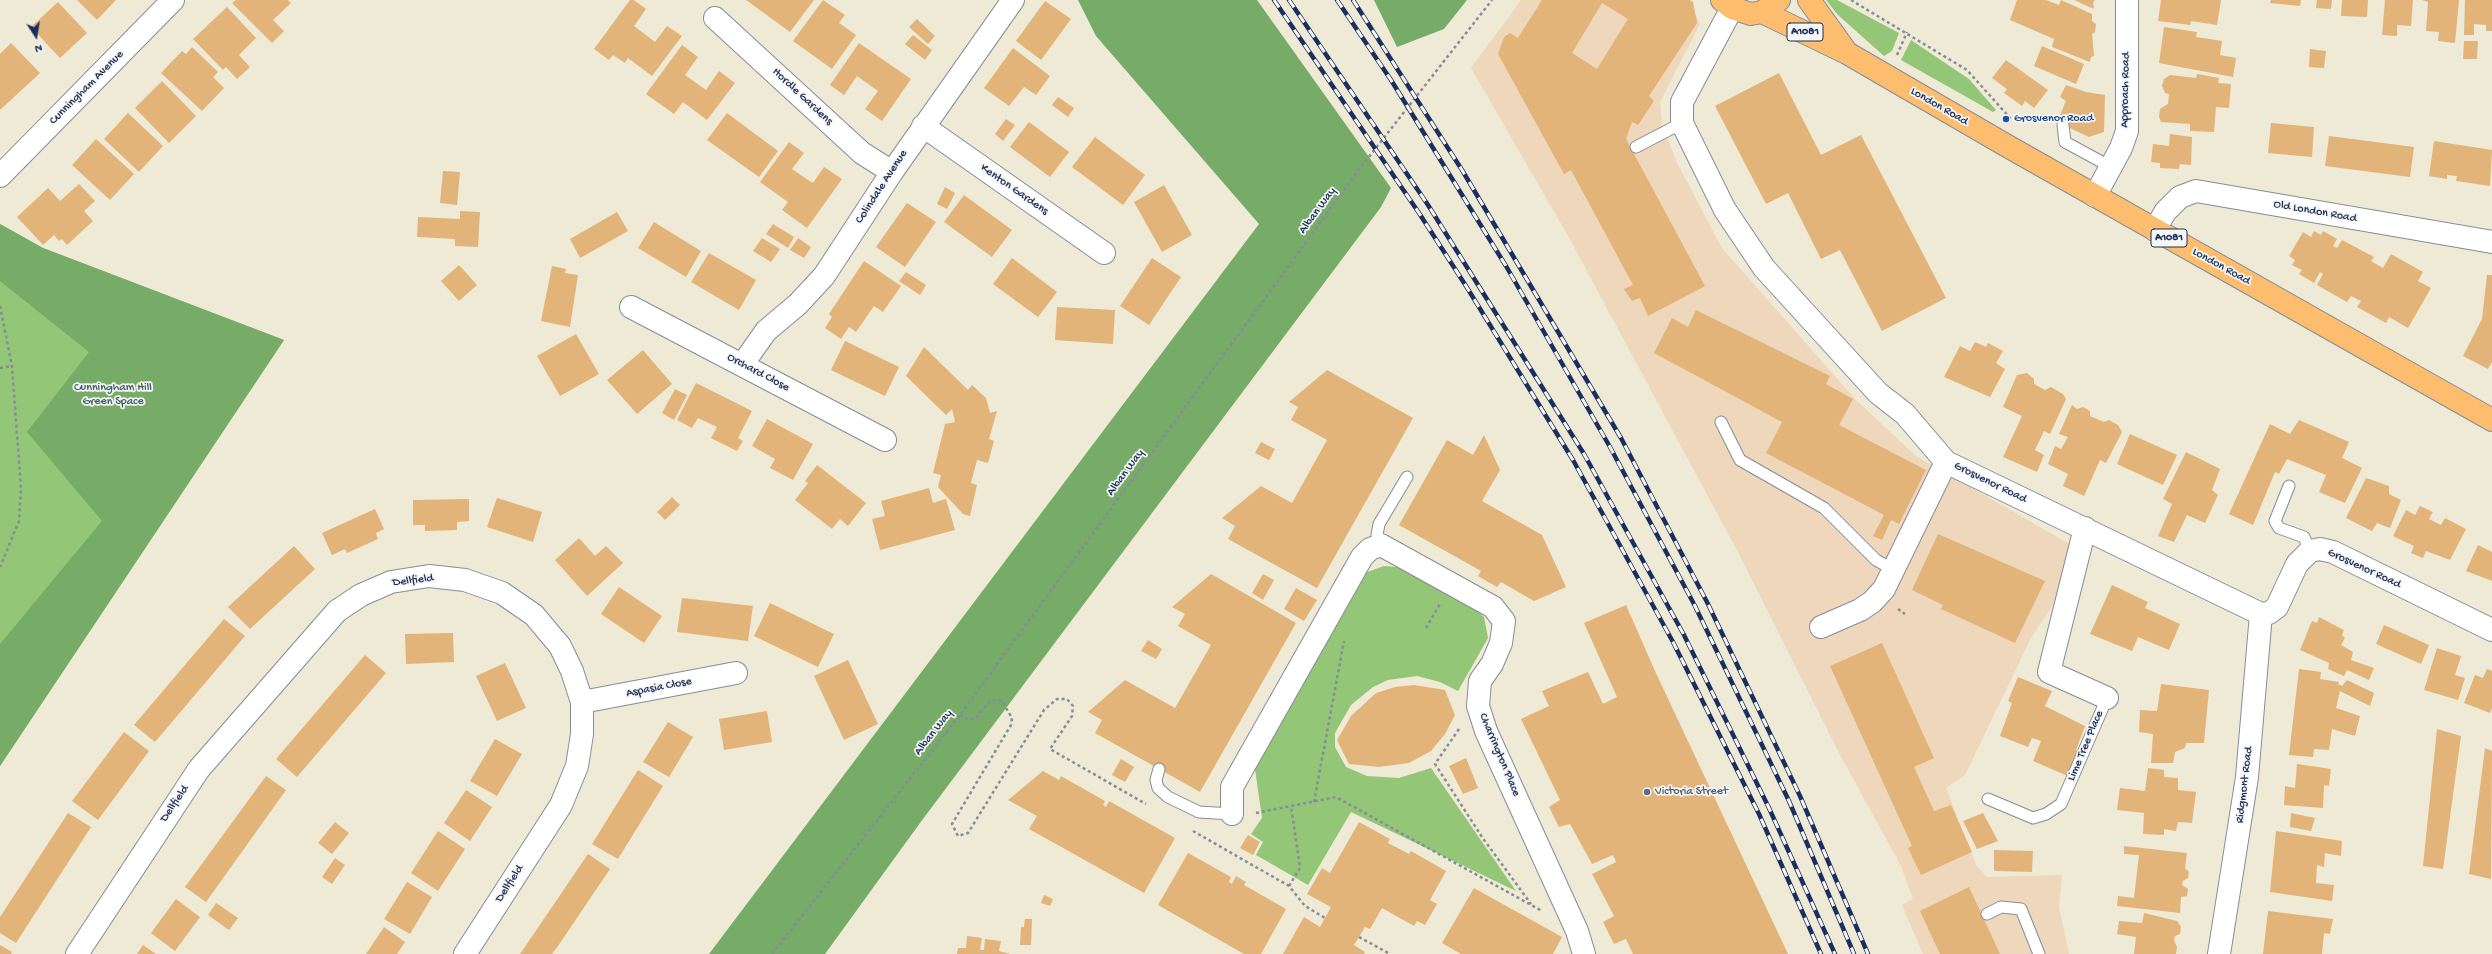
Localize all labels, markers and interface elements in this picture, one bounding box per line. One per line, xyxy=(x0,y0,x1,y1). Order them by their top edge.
north arrow xyxy=(16,16,56,56)
road number: A1081 xyxy=(1787,23,1823,41)
text: N xyxy=(34,41,43,54)
street label: Cunningham Avenue xyxy=(47,48,127,128)
street label: Approach Road xyxy=(2118,52,2134,128)
street label: Hordle Gardens xyxy=(769,65,835,129)
street label: London Road xyxy=(1908,85,1970,129)
place label: Grosvenor Road xyxy=(2014,112,2093,126)
marker: Grosvenor Road xyxy=(2001,114,2011,124)
street label: Colindale Avenue xyxy=(853,147,911,227)
street label: Kenton Gardens xyxy=(977,161,1051,219)
street label: Alban Way xyxy=(1296,185,1340,237)
street label: Old London Road xyxy=(2272,198,2358,226)
road number: A1081 xyxy=(2151,229,2187,247)
street label: London Road xyxy=(2189,245,2253,289)
street label: Orchard Close xyxy=(724,351,792,395)
park label: Cunningham Hill Green Space xyxy=(74,381,152,409)
street label: Alban Way xyxy=(1104,447,1148,499)
street label: Grosvenor Road xyxy=(1951,459,2029,507)
street label: Grosvenor Road xyxy=(2325,546,2403,592)
street label: Dellfield xyxy=(392,571,434,591)
street label: Aspasia Close xyxy=(625,675,693,701)
street label: Alban Way xyxy=(912,707,956,759)
street label: Lime Tree Place xyxy=(2065,709,2107,783)
street label: Charrington Place xyxy=(1475,711,1523,799)
street label: Ridgmont Road xyxy=(2233,746,2257,824)
street label: Dellfield xyxy=(157,783,193,825)
place label: Victoria Street xyxy=(1655,785,1728,799)
marker: Victoria Street xyxy=(1642,787,1652,797)
street label: Dellfield xyxy=(493,863,527,905)

